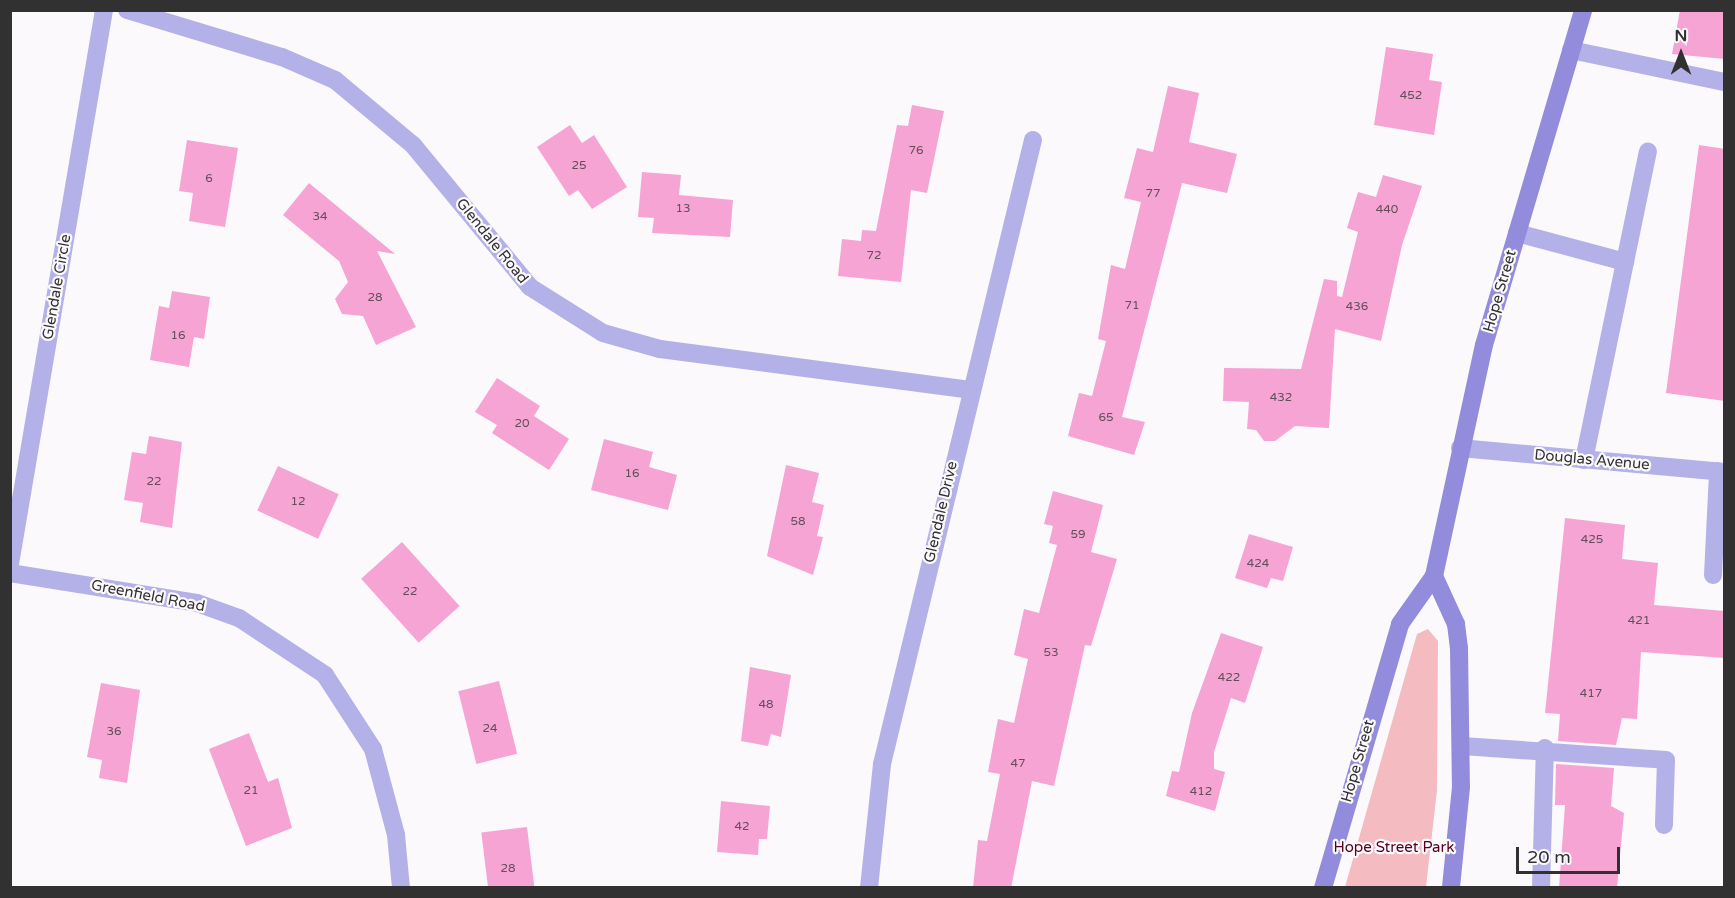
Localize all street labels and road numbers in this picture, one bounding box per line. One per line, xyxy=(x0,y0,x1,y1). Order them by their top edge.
street label: Glendale Road xyxy=(452,195,532,287)
street label: Glendale Circle xyxy=(39,233,75,341)
street label: Hope Street xyxy=(1480,248,1520,334)
street label: Douglas Avenue xyxy=(1534,446,1650,474)
street label: Glendale Drive xyxy=(921,459,961,565)
street label: Greenfield Road xyxy=(90,576,206,616)
street label: Hope Street xyxy=(1338,718,1378,804)

